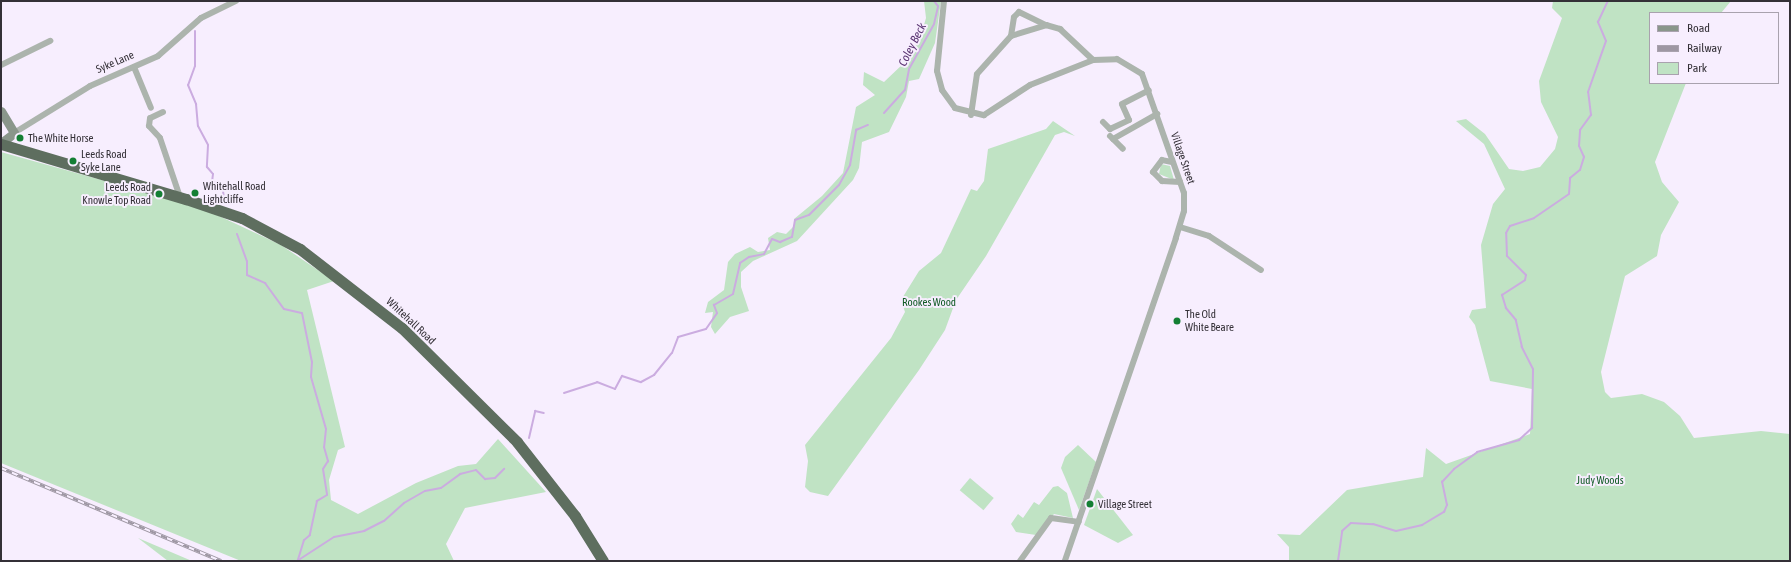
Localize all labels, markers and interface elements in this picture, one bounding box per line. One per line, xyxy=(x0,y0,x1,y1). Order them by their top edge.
legend xyxy=(1649,12,1779,84)
water label: Coley Beck xyxy=(896,21,930,69)
text: Road xyxy=(1687,21,1710,35)
text: Railway xyxy=(1687,41,1722,55)
street label: Syke Lane xyxy=(94,48,136,76)
text: Park xyxy=(1687,61,1707,75)
street label: Village Street xyxy=(1168,130,1198,186)
place label: The White Horse xyxy=(28,131,94,145)
marker: The White Horse xyxy=(15,133,25,143)
place label: Leeds Road Syke Lane xyxy=(81,148,127,174)
marker: Leeds Road Syke Lane xyxy=(68,156,78,166)
place label: Whitehall Road Lightcliffe xyxy=(203,180,266,206)
place label: Leeds Road Knowle Top Road xyxy=(82,181,151,207)
marker: Whitehall Road Lightcliffe xyxy=(190,188,200,198)
marker: Leeds Road Knowle Top Road xyxy=(154,189,164,199)
street label: Whitehall Road xyxy=(384,295,438,347)
park label: Rookes Wood xyxy=(902,295,956,309)
place label: The Old White Beare xyxy=(1185,308,1234,334)
marker: The Old White Beare xyxy=(1172,316,1182,326)
park label: Judy Woods xyxy=(1576,473,1624,487)
place label: Village Street xyxy=(1098,497,1152,511)
marker: Village Street xyxy=(1085,499,1095,509)

